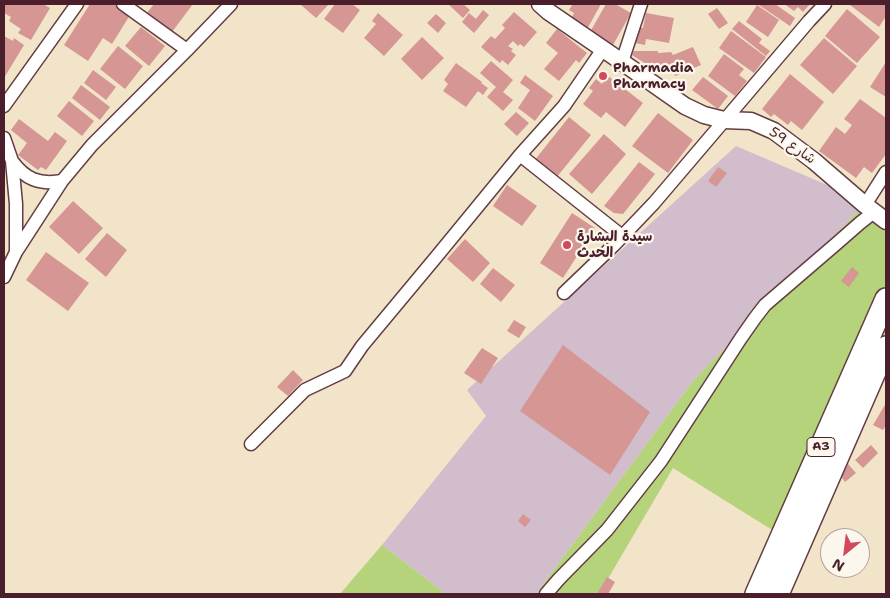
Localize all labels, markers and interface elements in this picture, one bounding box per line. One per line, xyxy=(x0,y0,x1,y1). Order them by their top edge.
place label: Pharmadia Pharmacy xyxy=(613,60,693,92)
marker: Pharmadia Pharmacy xyxy=(597,70,609,82)
street label: شارع 59 xyxy=(766,124,818,168)
place label: سيدة البشارة الحدث xyxy=(577,229,652,262)
marker: سيدة البشارة الحدث xyxy=(561,239,573,251)
road number: A3 xyxy=(807,438,835,457)
north arrow xyxy=(820,528,870,578)
text: N xyxy=(829,555,847,576)

